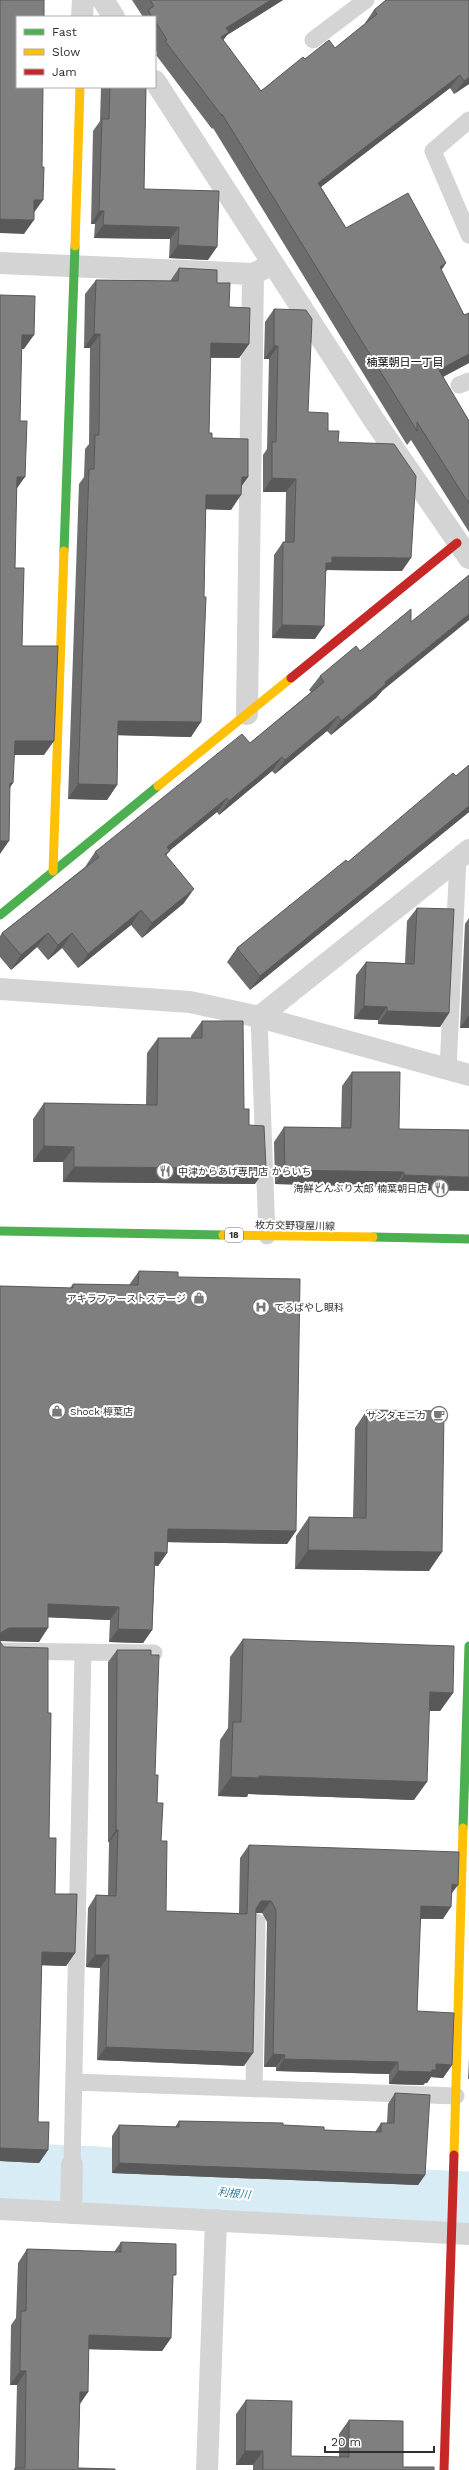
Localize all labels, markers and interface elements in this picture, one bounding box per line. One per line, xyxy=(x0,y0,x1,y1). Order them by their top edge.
legend xyxy=(16,16,156,88)
text: Fast xyxy=(52,25,77,39)
text: Slow xyxy=(52,45,80,59)
text: Jam xyxy=(52,65,77,79)
district label: 楠葉朝日一丁目 xyxy=(367,356,444,369)
restaurant icon: 中津からあげ専門店 からいち xyxy=(155,1161,175,1181)
place label: 中津からあげ専門店 からいち xyxy=(178,1166,311,1177)
restaurant icon: 海鮮どんぶり太郎 楠葉朝日店 xyxy=(430,1178,450,1198)
place label: 海鮮どんぶり太郎 楠葉朝日店 xyxy=(294,1183,427,1194)
street label: 枚方交野寝屋川線 xyxy=(255,1219,335,1232)
road number: 18 xyxy=(225,1228,243,1242)
shop icon: アキラファーストステージ xyxy=(189,1288,209,1308)
place label: アキラファーストステージ xyxy=(67,1293,186,1304)
hospital icon: てるばやし眼科 xyxy=(251,1297,271,1317)
place label: てるばやし眼科 xyxy=(274,1302,344,1313)
shop icon: Shock 樟葉店 xyxy=(47,1401,67,1421)
cafe icon: サンタモニカ xyxy=(429,1405,449,1425)
place label: Shock 樟葉店 xyxy=(70,1406,133,1417)
place label: サンタモニカ xyxy=(366,1410,426,1421)
water label: 利根川 xyxy=(217,2185,252,2202)
scale bar xyxy=(325,2428,434,2454)
text: 20 m xyxy=(331,2435,361,2449)

